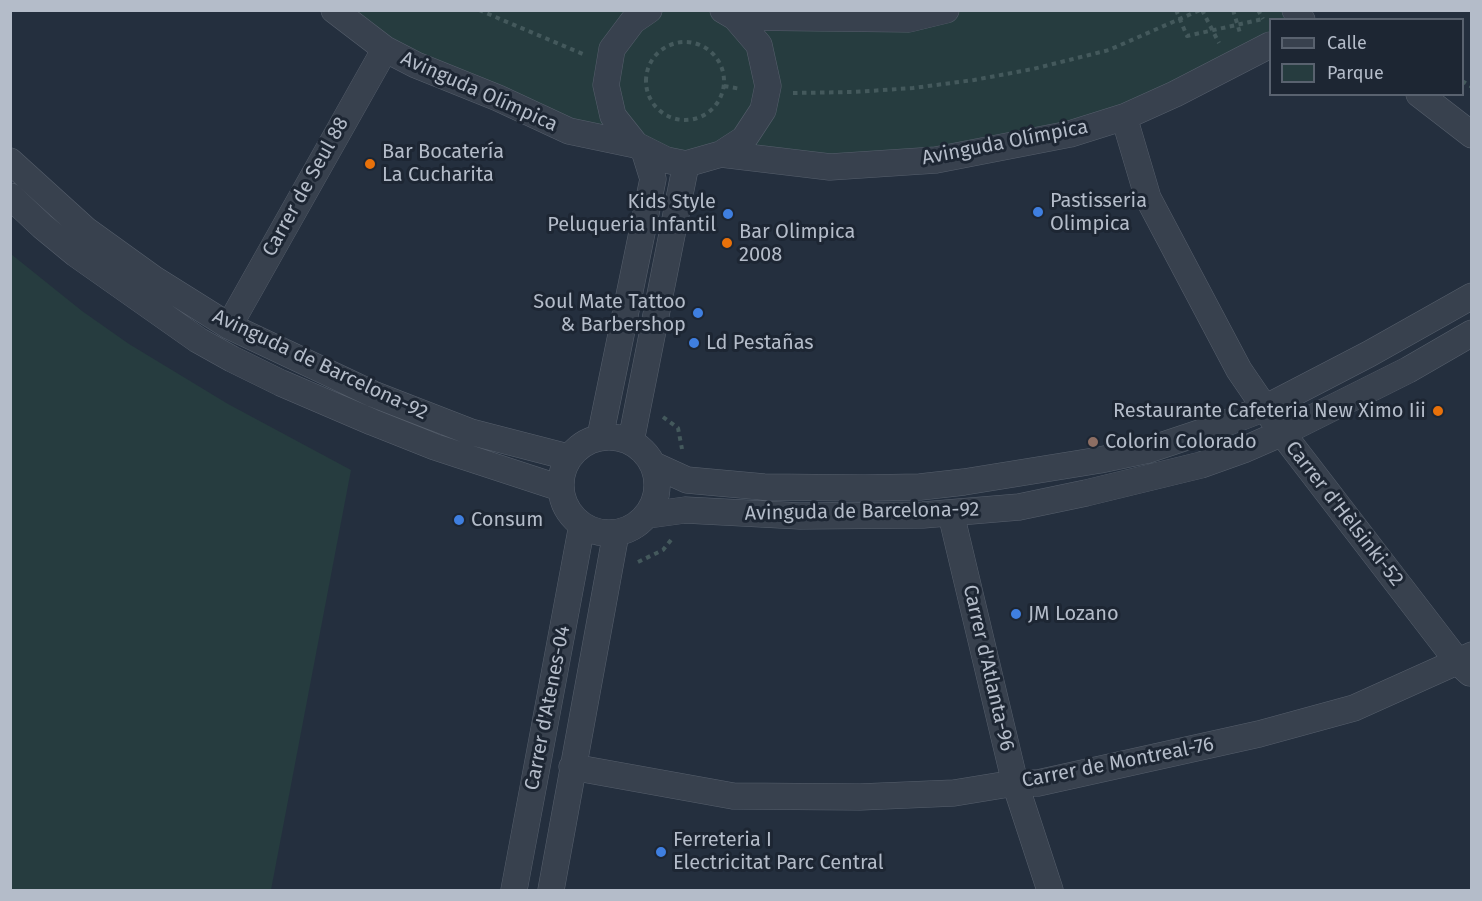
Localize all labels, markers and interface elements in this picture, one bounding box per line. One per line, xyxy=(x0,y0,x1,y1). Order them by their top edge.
legend xyxy=(1269,18,1464,96)
text: Calle xyxy=(1327,32,1367,54)
street label: Avinguda Olímpica xyxy=(397,47,561,137)
text: Parque xyxy=(1327,62,1384,84)
street label: Carrer de Seul 88 xyxy=(258,113,354,261)
street label: Avinguda Olímpica xyxy=(920,115,1090,171)
place label: Bar Bocatería La Cucharita xyxy=(382,140,504,187)
marker: Bar Bocatería La Cucharita xyxy=(363,157,377,171)
place label: Pastisseria Olimpica xyxy=(1050,189,1147,236)
place label: Kids Style Peluqueria Infantil xyxy=(547,190,716,237)
marker: Pastisseria Olimpica xyxy=(1031,205,1045,219)
marker: Kids Style Peluqueria Infantil xyxy=(721,207,735,221)
place label: Bar Olimpica 2008 xyxy=(739,220,855,267)
marker: Bar Olimpica 2008 xyxy=(720,236,734,250)
place label: Soul Mate Tattoo & Barbershop xyxy=(533,290,686,337)
street label: Avinguda de Barcelona-92 xyxy=(209,305,431,425)
marker: Soul Mate Tattoo & Barbershop xyxy=(691,306,705,320)
place label: Ld Pestañas xyxy=(706,331,814,355)
marker: Ld Pestañas xyxy=(687,336,701,350)
place label: Restaurante Cafeteria New Ximo Iii xyxy=(1113,399,1426,423)
marker: Restaurante Cafeteria New Ximo Iii xyxy=(1431,404,1445,418)
place label: Colorin Colorado xyxy=(1105,430,1257,454)
marker: Colorin Colorado xyxy=(1086,435,1100,449)
street label: Carrer d'Hèlsinki-52 xyxy=(1280,437,1408,591)
street label: Avinguda de Barcelona-92 xyxy=(744,498,980,526)
place label: Consum xyxy=(471,508,543,532)
marker: Consum xyxy=(452,513,466,527)
street label: Carrer d'Atlanta-96 xyxy=(957,582,1019,754)
place label: JM Lozano xyxy=(1028,602,1119,626)
marker: JM Lozano xyxy=(1009,607,1023,621)
street label: Carrer d'Atenes-04 xyxy=(520,624,576,792)
street label: Carrer de Montreal-76 xyxy=(1020,733,1216,793)
place label: Ferreteria I Electricitat Parc Central xyxy=(673,828,884,875)
marker: Ferreteria I Electricitat Parc Central xyxy=(654,845,668,859)

